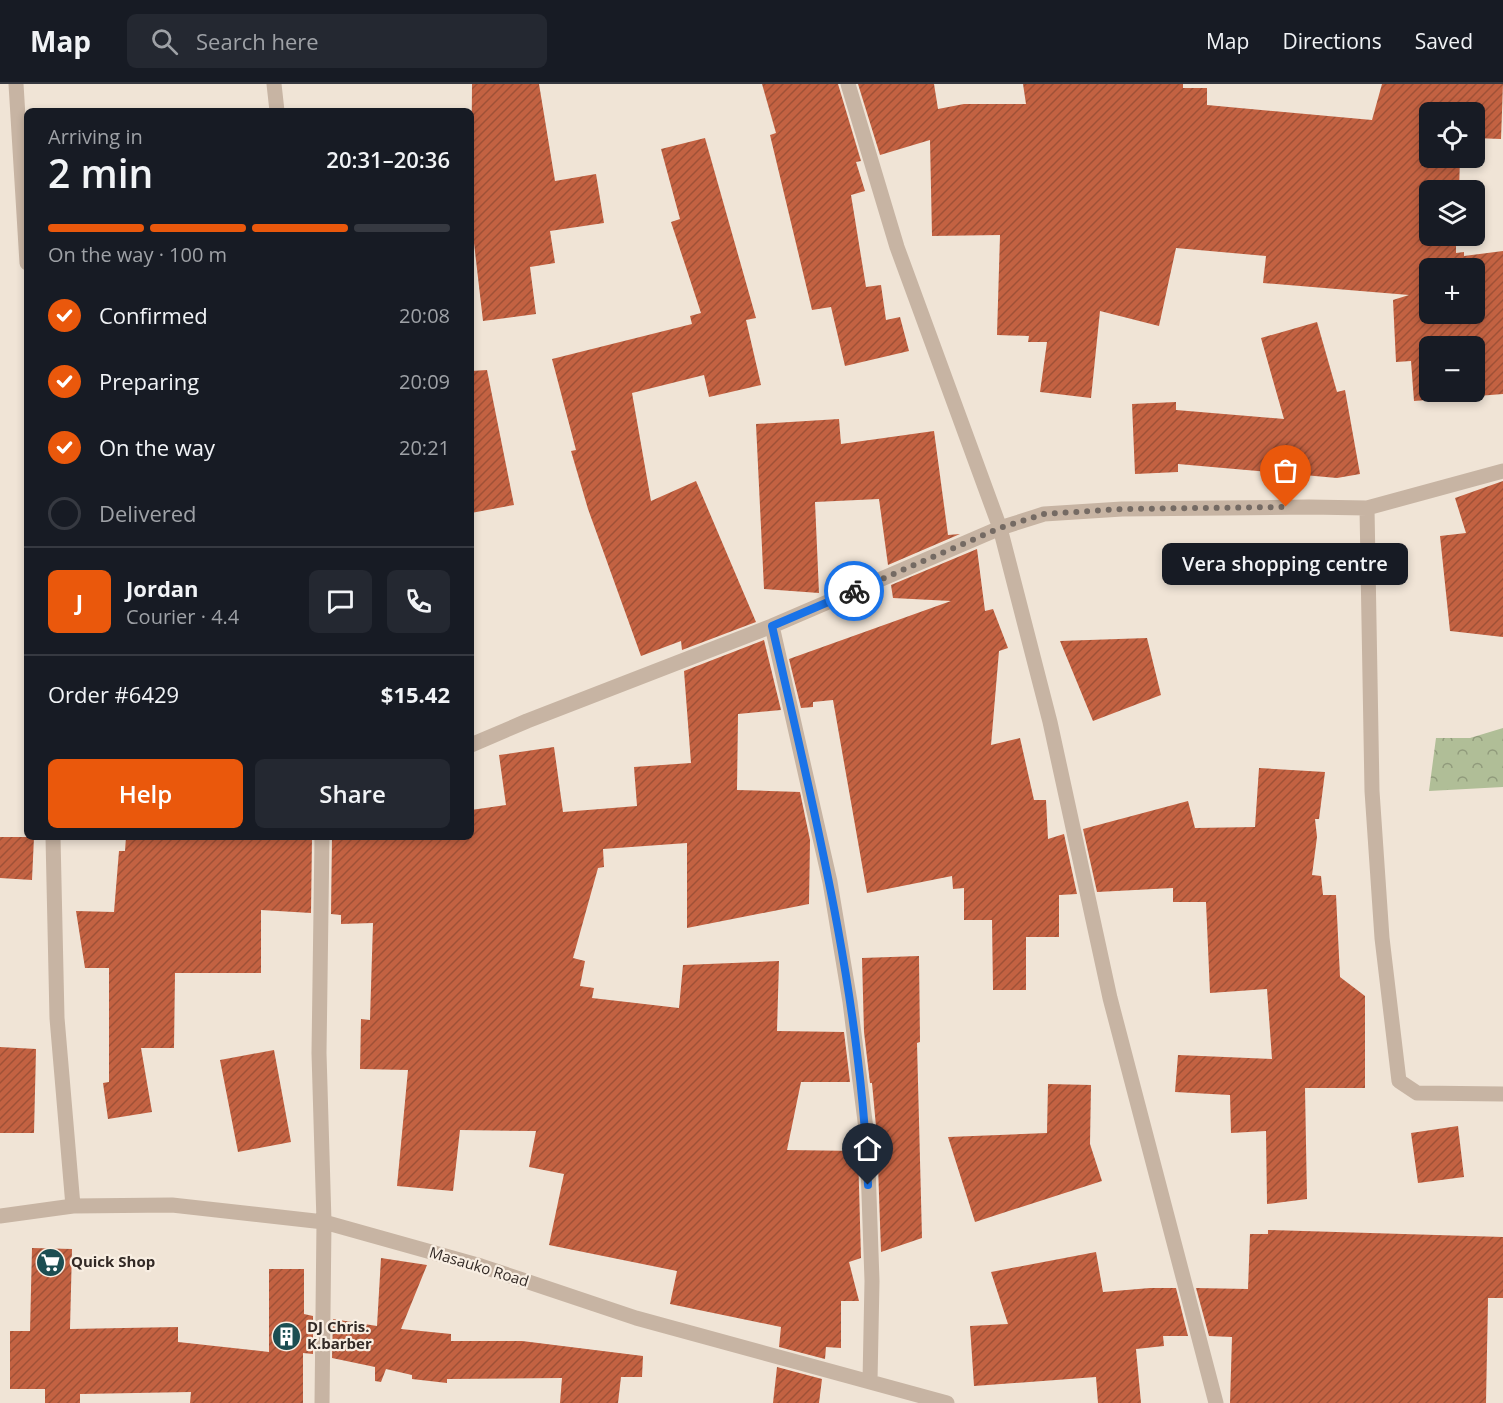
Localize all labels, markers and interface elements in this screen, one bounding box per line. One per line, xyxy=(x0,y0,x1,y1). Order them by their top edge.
search box xyxy=(127,14,547,68)
text: Map xyxy=(30,22,91,60)
icon: search xyxy=(148,25,181,58)
text: Search here xyxy=(196,26,319,56)
text: Map xyxy=(1206,27,1249,55)
text: Directions xyxy=(1282,27,1382,55)
text: Saved xyxy=(1415,27,1473,55)
map controls xyxy=(1419,102,1485,402)
button: locate xyxy=(1419,102,1485,168)
text: Arriving in xyxy=(48,123,143,150)
text: 20:31–20:36 xyxy=(326,144,450,174)
text: 2 min xyxy=(48,146,153,199)
button: layers xyxy=(1419,180,1485,246)
text: On the way · 100 m xyxy=(48,241,227,268)
button: + xyxy=(1419,258,1485,324)
icon: check xyxy=(48,299,81,332)
text: Confirmed xyxy=(99,300,208,330)
text: 20:08 xyxy=(399,302,450,329)
button: − xyxy=(1419,336,1485,402)
icon: check xyxy=(48,365,81,398)
text: Preparing xyxy=(99,366,199,396)
text: 20:09 xyxy=(399,368,450,395)
icon: check xyxy=(48,431,81,464)
text: On the way xyxy=(99,432,215,462)
text: 20:21 xyxy=(399,434,450,461)
pin xyxy=(1260,445,1311,507)
icon: bag xyxy=(1269,454,1302,487)
text: Delivered xyxy=(99,498,197,528)
callout: Vera shopping centre xyxy=(1163,543,1409,585)
text: Vera shopping centre xyxy=(1182,550,1388,577)
courier xyxy=(824,561,884,621)
button: chat xyxy=(309,570,372,633)
button: phone xyxy=(387,570,450,633)
text: Jordan xyxy=(126,573,199,603)
icon: bike xyxy=(838,575,871,608)
text: J xyxy=(76,586,83,616)
text: Courier · 4.4 xyxy=(126,603,239,630)
text: Order #6429 xyxy=(48,679,179,709)
text: $15.42 xyxy=(381,679,450,709)
button: Help xyxy=(48,759,243,828)
button: Share xyxy=(255,759,450,828)
pin xyxy=(842,1123,893,1185)
icon: home xyxy=(851,1132,884,1165)
street label: Masauko Road xyxy=(427,1241,532,1291)
supermarket icon: Quick Shop xyxy=(34,1246,66,1278)
place label: Quick Shop xyxy=(71,1251,155,1271)
place label: DJ Chris. K.barber xyxy=(307,1316,372,1353)
building icon: DJ Chris. K.barber xyxy=(270,1320,302,1352)

